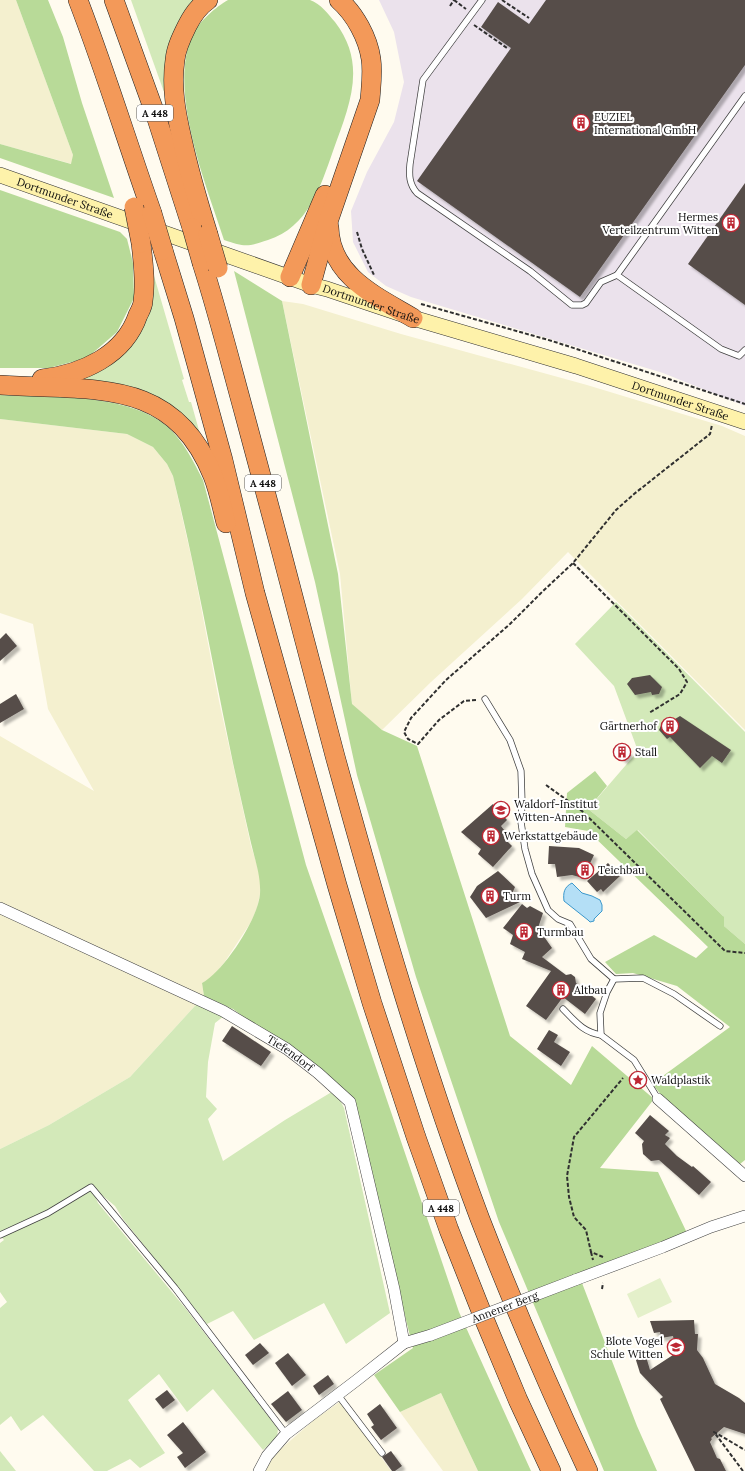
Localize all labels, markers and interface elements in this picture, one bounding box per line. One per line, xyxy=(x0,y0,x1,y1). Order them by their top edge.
road number: A 448 xyxy=(137,105,173,121)
place label: EUZIEL International GmbH xyxy=(594,110,696,137)
building icon: EUZIEL International GmbH xyxy=(571,113,591,133)
street label: Dortmunder Straße xyxy=(15,175,115,222)
place label: Hermes Verteilzentrum Witten xyxy=(601,210,718,237)
building icon: Hermes Verteilzentrum Witten xyxy=(721,213,741,233)
street label: Dortmunder Straße xyxy=(321,281,421,327)
street label: Dortmunder Straße xyxy=(630,378,731,423)
road number: A 448 xyxy=(245,475,281,491)
building icon: Gärtnerhof xyxy=(660,716,680,736)
place label: Gärtnerhof xyxy=(600,719,658,733)
building icon: Stall xyxy=(612,742,632,762)
place label: Stall xyxy=(635,745,657,759)
place label: Waldorf-Institut Witten-Annen xyxy=(514,797,598,824)
school or university icon: Waldorf-Institut Witten-Annen xyxy=(491,800,511,820)
building icon: Werkstattgebäude xyxy=(481,826,501,846)
place label: Werkstattgebäude xyxy=(504,829,598,843)
building icon: Teichbau xyxy=(575,860,595,880)
place label: Teichbau xyxy=(598,863,645,877)
building icon: Turm xyxy=(480,886,500,906)
place label: Turm xyxy=(503,889,531,903)
building icon: Turmbau xyxy=(514,922,534,942)
place label: Turmbau xyxy=(537,925,584,939)
building icon: Altbau xyxy=(551,980,571,1000)
place label: Altbau xyxy=(573,983,607,997)
street label: Tiefendorf xyxy=(264,1032,318,1075)
place icon: Waldplastik xyxy=(628,1070,648,1090)
place label: Waldplastik xyxy=(651,1073,710,1087)
road number: A 448 xyxy=(423,1200,459,1216)
street label: Annener Berg xyxy=(469,1287,541,1326)
place label: Blote Vogel Schule Witten xyxy=(591,1334,663,1361)
school or university icon: Blote Vogel Schule Witten xyxy=(666,1337,686,1357)

